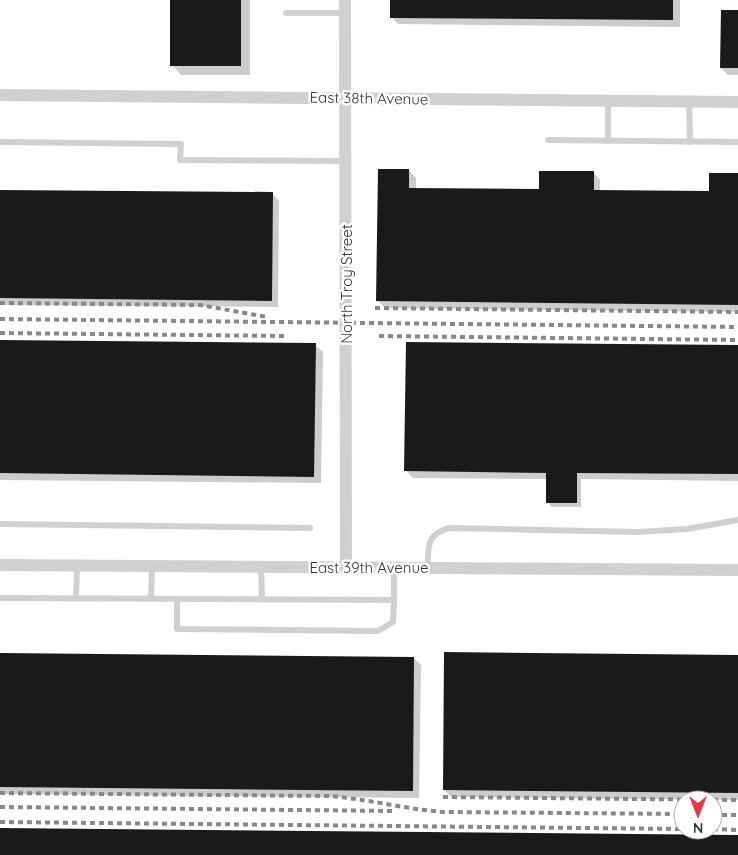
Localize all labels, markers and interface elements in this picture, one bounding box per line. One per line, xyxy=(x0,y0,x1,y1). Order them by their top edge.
street label: East 38th Avenue xyxy=(309,87,429,109)
street label: North Troy Street xyxy=(337,224,356,344)
street label: East 39th Avenue xyxy=(309,558,429,577)
north arrow xyxy=(673,790,723,840)
text: N xyxy=(693,819,703,837)

